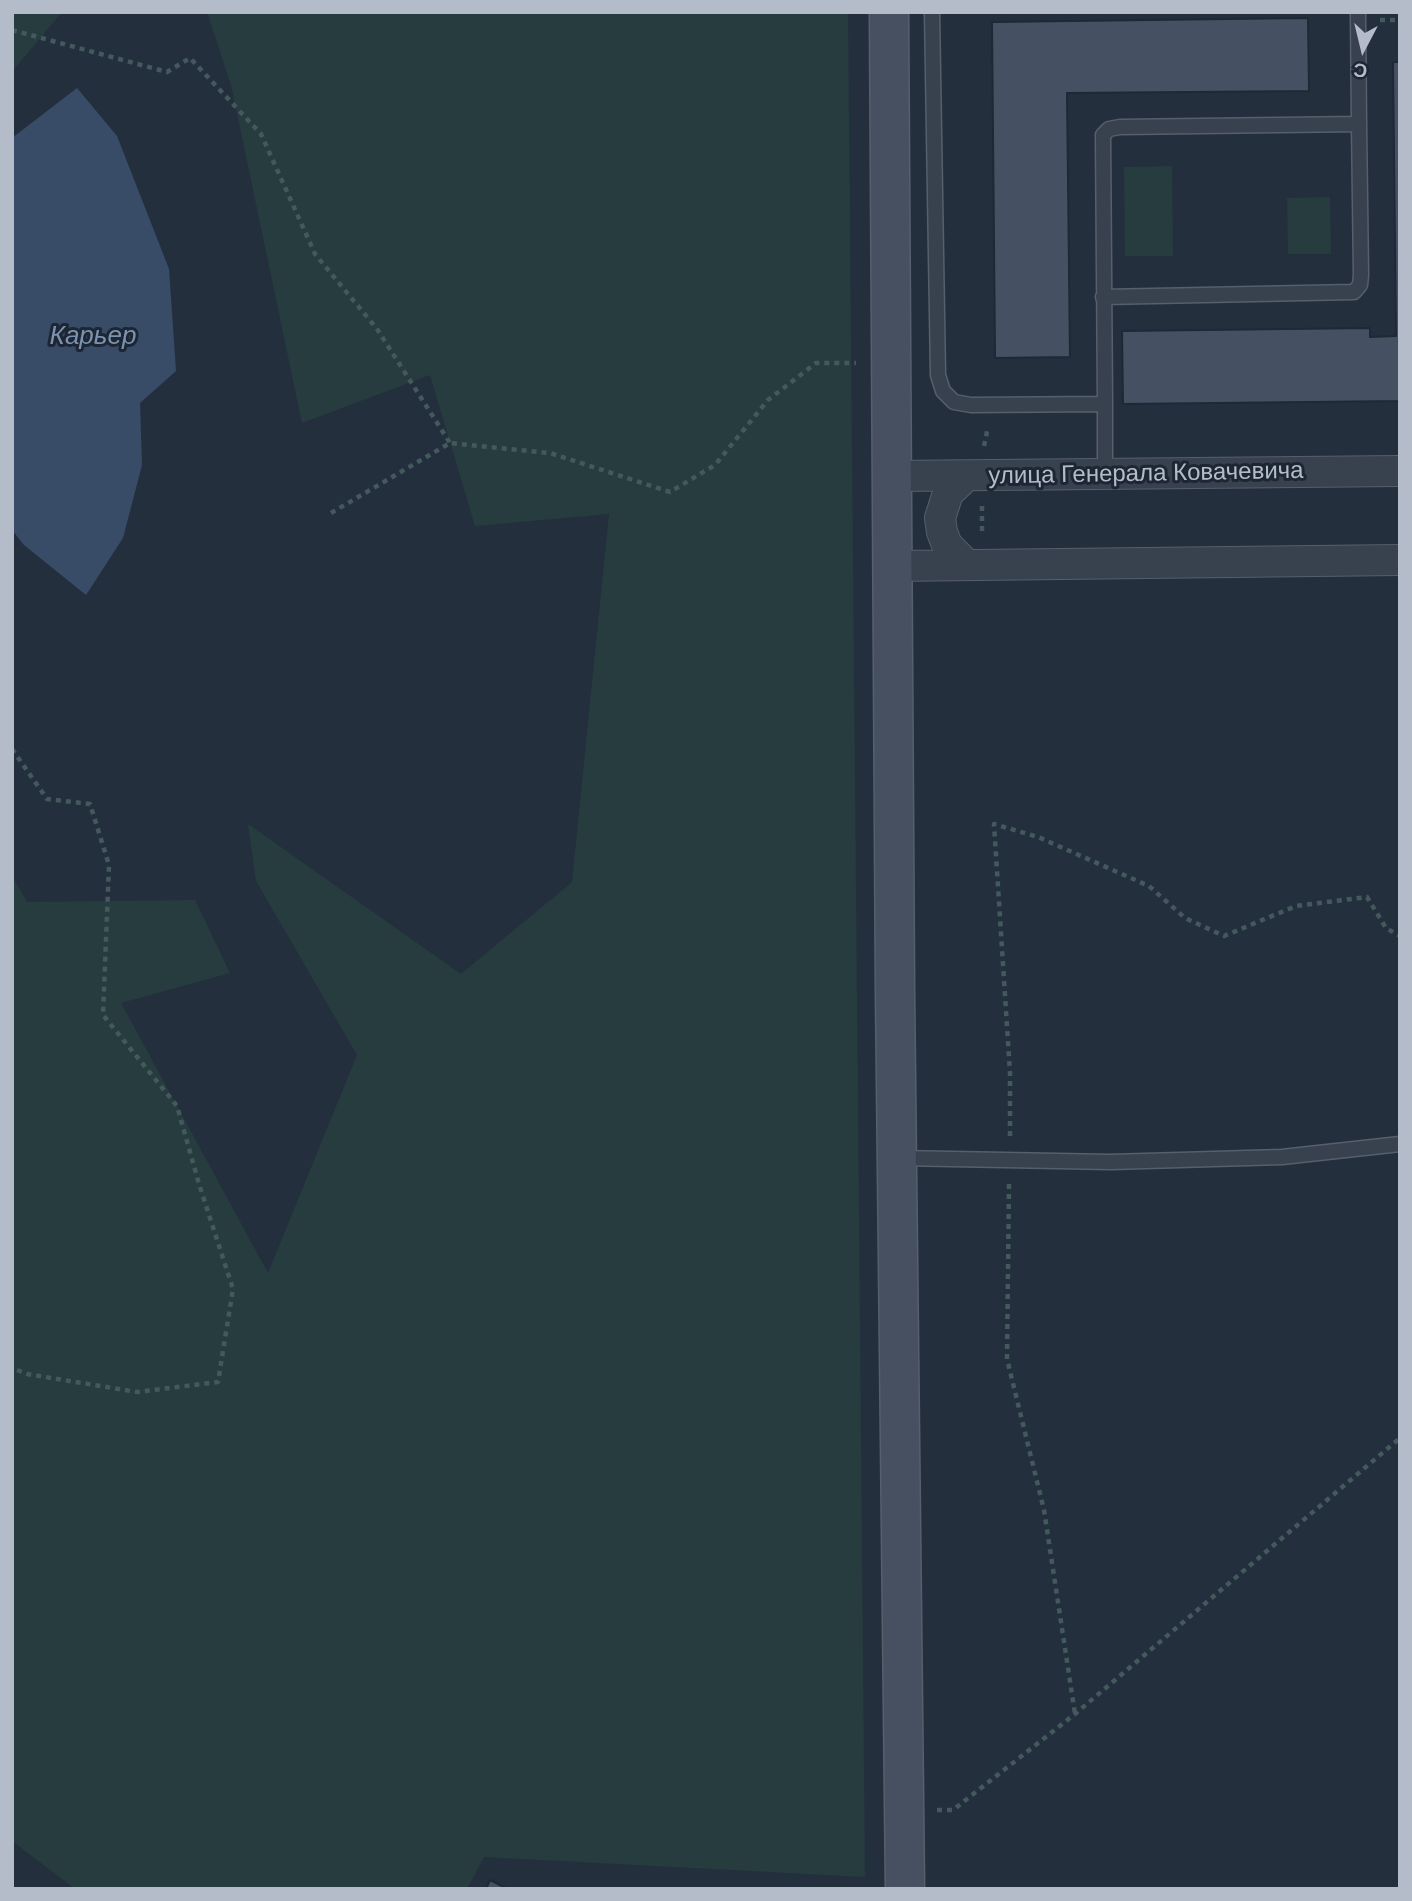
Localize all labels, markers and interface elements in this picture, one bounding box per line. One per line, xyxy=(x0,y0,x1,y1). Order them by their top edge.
north arrow xyxy=(1328,14,1398,84)
text: С xyxy=(1352,59,1368,82)
water label: Карьер xyxy=(50,321,136,353)
street label: улица Генерала Ковачевича xyxy=(988,457,1304,491)

